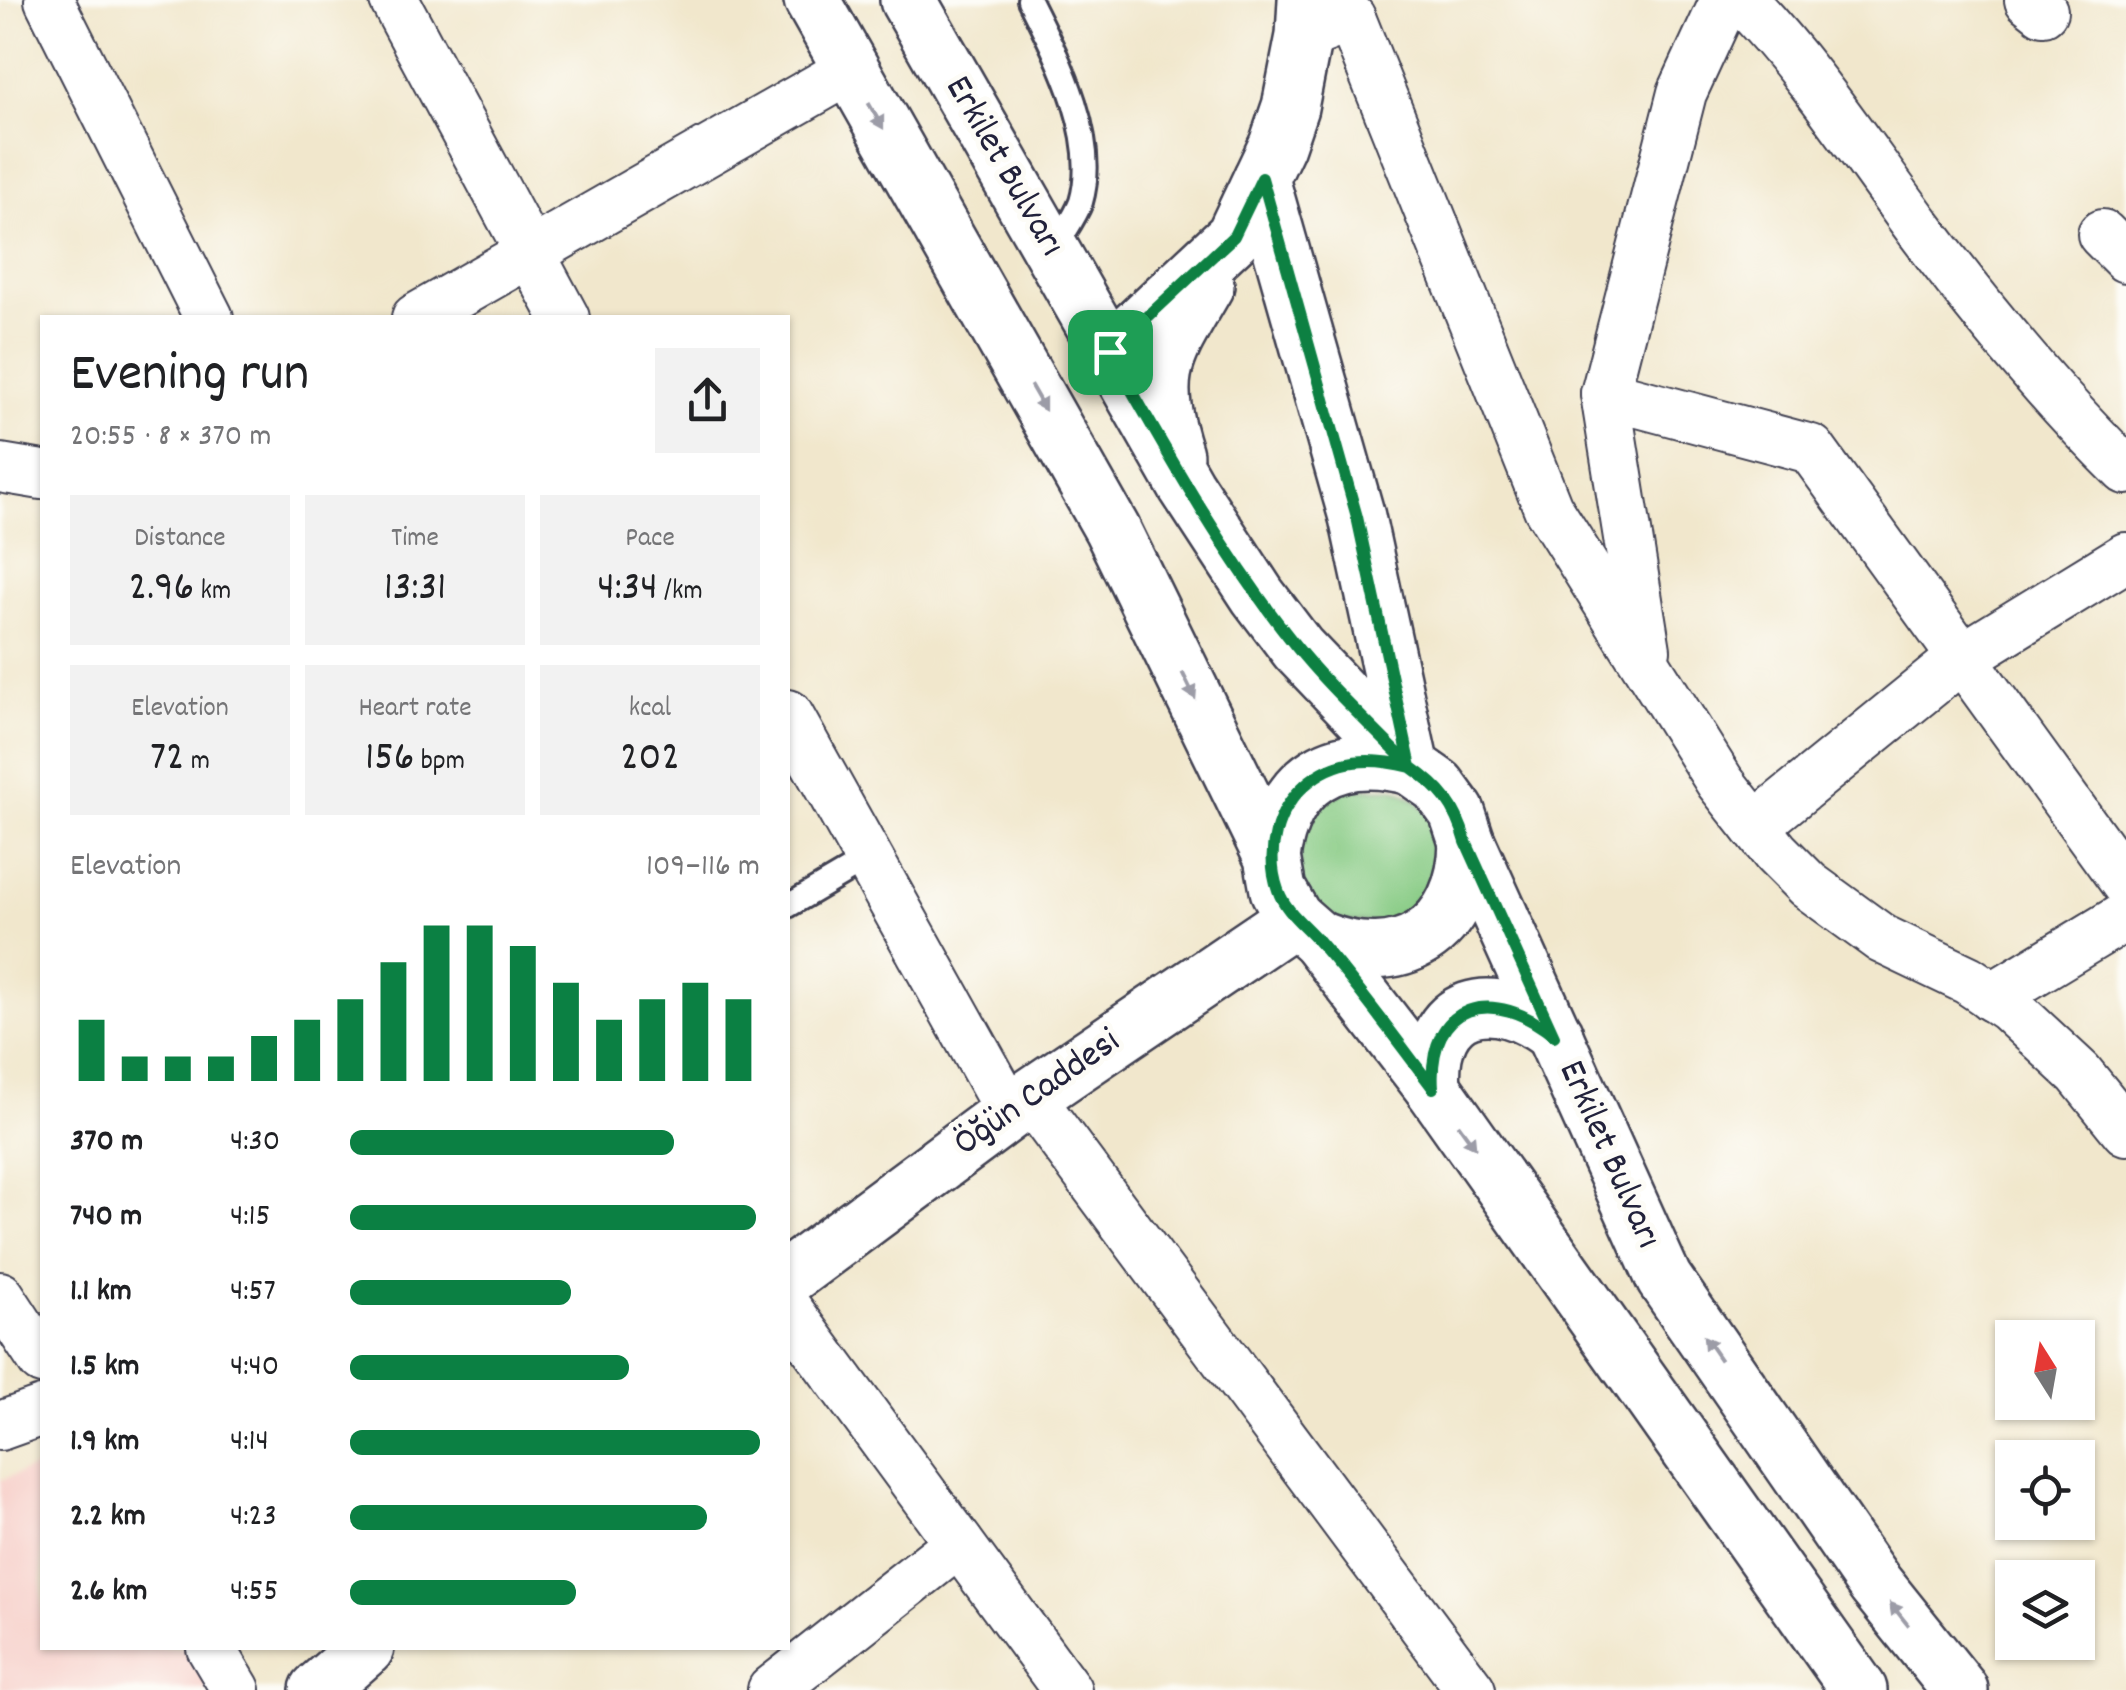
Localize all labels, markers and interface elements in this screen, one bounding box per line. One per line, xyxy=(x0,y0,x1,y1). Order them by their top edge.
street label: Erkilet Bulvarı xyxy=(929,66,1077,268)
one-way arrow xyxy=(867,102,885,130)
pin xyxy=(1068,310,1153,395)
icon: arrive xyxy=(1083,325,1138,380)
text: Evening run xyxy=(70,338,309,417)
button: share xyxy=(655,348,760,453)
one-way arrow xyxy=(1028,384,1046,412)
text: 20:55 · 8 × 370 m xyxy=(70,415,272,461)
text: Distance xyxy=(134,520,226,560)
text: Time xyxy=(391,520,439,560)
text: Pace xyxy=(625,520,675,560)
text: 2.96 xyxy=(129,560,194,620)
text: 13:31 xyxy=(384,560,446,620)
text: 4:34 xyxy=(597,560,658,620)
text: km xyxy=(194,573,231,613)
text: /km xyxy=(658,573,703,613)
one-way arrow xyxy=(1180,671,1197,700)
text: Elevation xyxy=(131,690,229,730)
text: Heart rate xyxy=(358,690,472,730)
text: kcal xyxy=(629,690,671,730)
text: 72 xyxy=(150,730,184,790)
text: 156 xyxy=(365,730,414,790)
text: 202 xyxy=(620,730,680,790)
text: m xyxy=(184,743,210,783)
text: bpm xyxy=(414,743,465,783)
text: Elevation xyxy=(70,845,181,891)
text: 109–116 m xyxy=(646,845,760,891)
street label: Öğün Caddesi xyxy=(944,1016,1132,1172)
street label: Erkilet Bulvarı xyxy=(1542,1052,1674,1258)
text: 370 m xyxy=(70,1120,143,1166)
text: 4:30 xyxy=(230,1120,280,1166)
one-way arrow xyxy=(1457,1122,1476,1149)
text: 740 m xyxy=(70,1195,142,1241)
text: 4:15 xyxy=(230,1195,270,1241)
text: 1.1 km xyxy=(70,1270,132,1316)
text: 4:57 xyxy=(230,1270,276,1316)
north arrow xyxy=(1995,1320,2095,1420)
map controls xyxy=(1995,1320,2095,1660)
one-way arrow xyxy=(1703,1335,1722,1361)
text: 1.5 km xyxy=(70,1345,140,1391)
text: 4:40 xyxy=(230,1345,279,1391)
text: 1.9 km xyxy=(70,1420,139,1466)
text: 4:14 xyxy=(230,1420,269,1466)
button: locate xyxy=(1995,1440,2095,1540)
text: 2.2 km xyxy=(70,1495,146,1541)
text: 4:23 xyxy=(230,1495,277,1541)
button: layers xyxy=(1995,1560,2095,1660)
text: 2.6 km xyxy=(70,1570,147,1616)
text: 4:55 xyxy=(230,1570,278,1616)
one-way arrow xyxy=(1889,1601,1910,1627)

